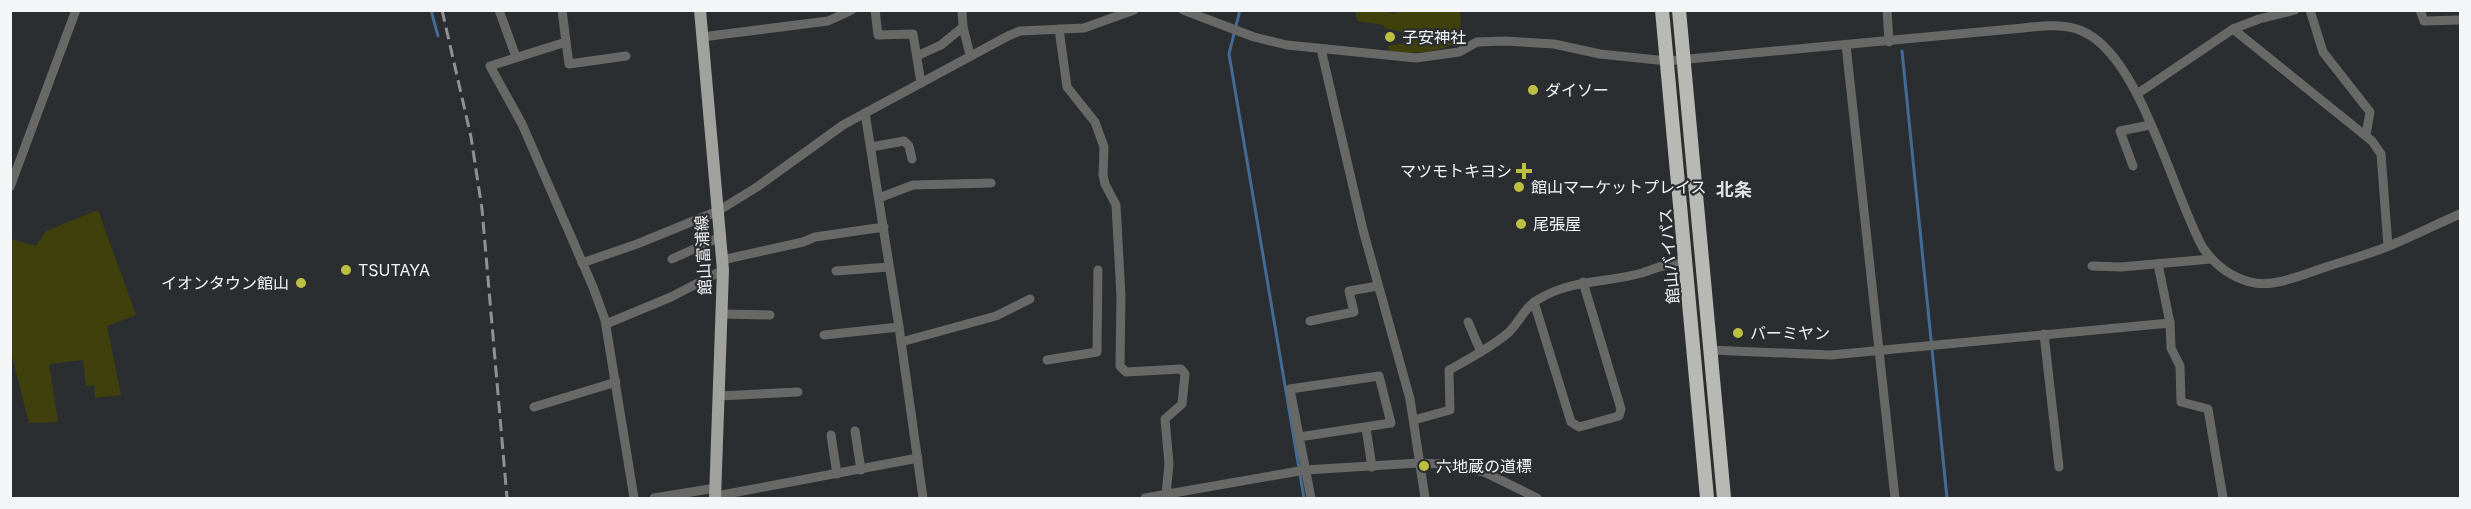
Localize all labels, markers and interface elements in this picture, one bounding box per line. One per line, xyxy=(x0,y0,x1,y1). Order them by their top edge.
place label: 子安神社 xyxy=(1402,27,1466,47)
marker: 子安神社 xyxy=(1383,30,1397,44)
place label: ダイソー xyxy=(1545,80,1609,100)
marker: ダイソー xyxy=(1526,83,1540,97)
place label: マツモトキヨシ xyxy=(1400,161,1512,181)
marker: マツモトキヨシ xyxy=(1517,164,1531,178)
place label: 館山マーケットプレイス xyxy=(1531,177,1707,197)
district label: 北条 xyxy=(1716,179,1752,200)
marker: 館山マーケットプレイス xyxy=(1512,180,1526,194)
street label: 館山バイパス xyxy=(1655,207,1683,305)
place label: 尾張屋 xyxy=(1533,214,1581,234)
street label: 館山富浦線 xyxy=(691,215,715,295)
marker: 尾張屋 xyxy=(1514,217,1528,231)
place label: TSUTAYA xyxy=(358,260,430,280)
marker: TSUTAYA xyxy=(339,263,353,277)
place label: イオンタウン館山 xyxy=(161,273,289,293)
marker: イオンタウン館山 xyxy=(294,276,308,290)
place label: バーミヤン xyxy=(1750,323,1830,343)
marker: バーミヤン xyxy=(1731,326,1745,340)
place label: 六地蔵の道標 xyxy=(1436,456,1532,476)
marker: 六地蔵の道標 xyxy=(1417,459,1431,473)

